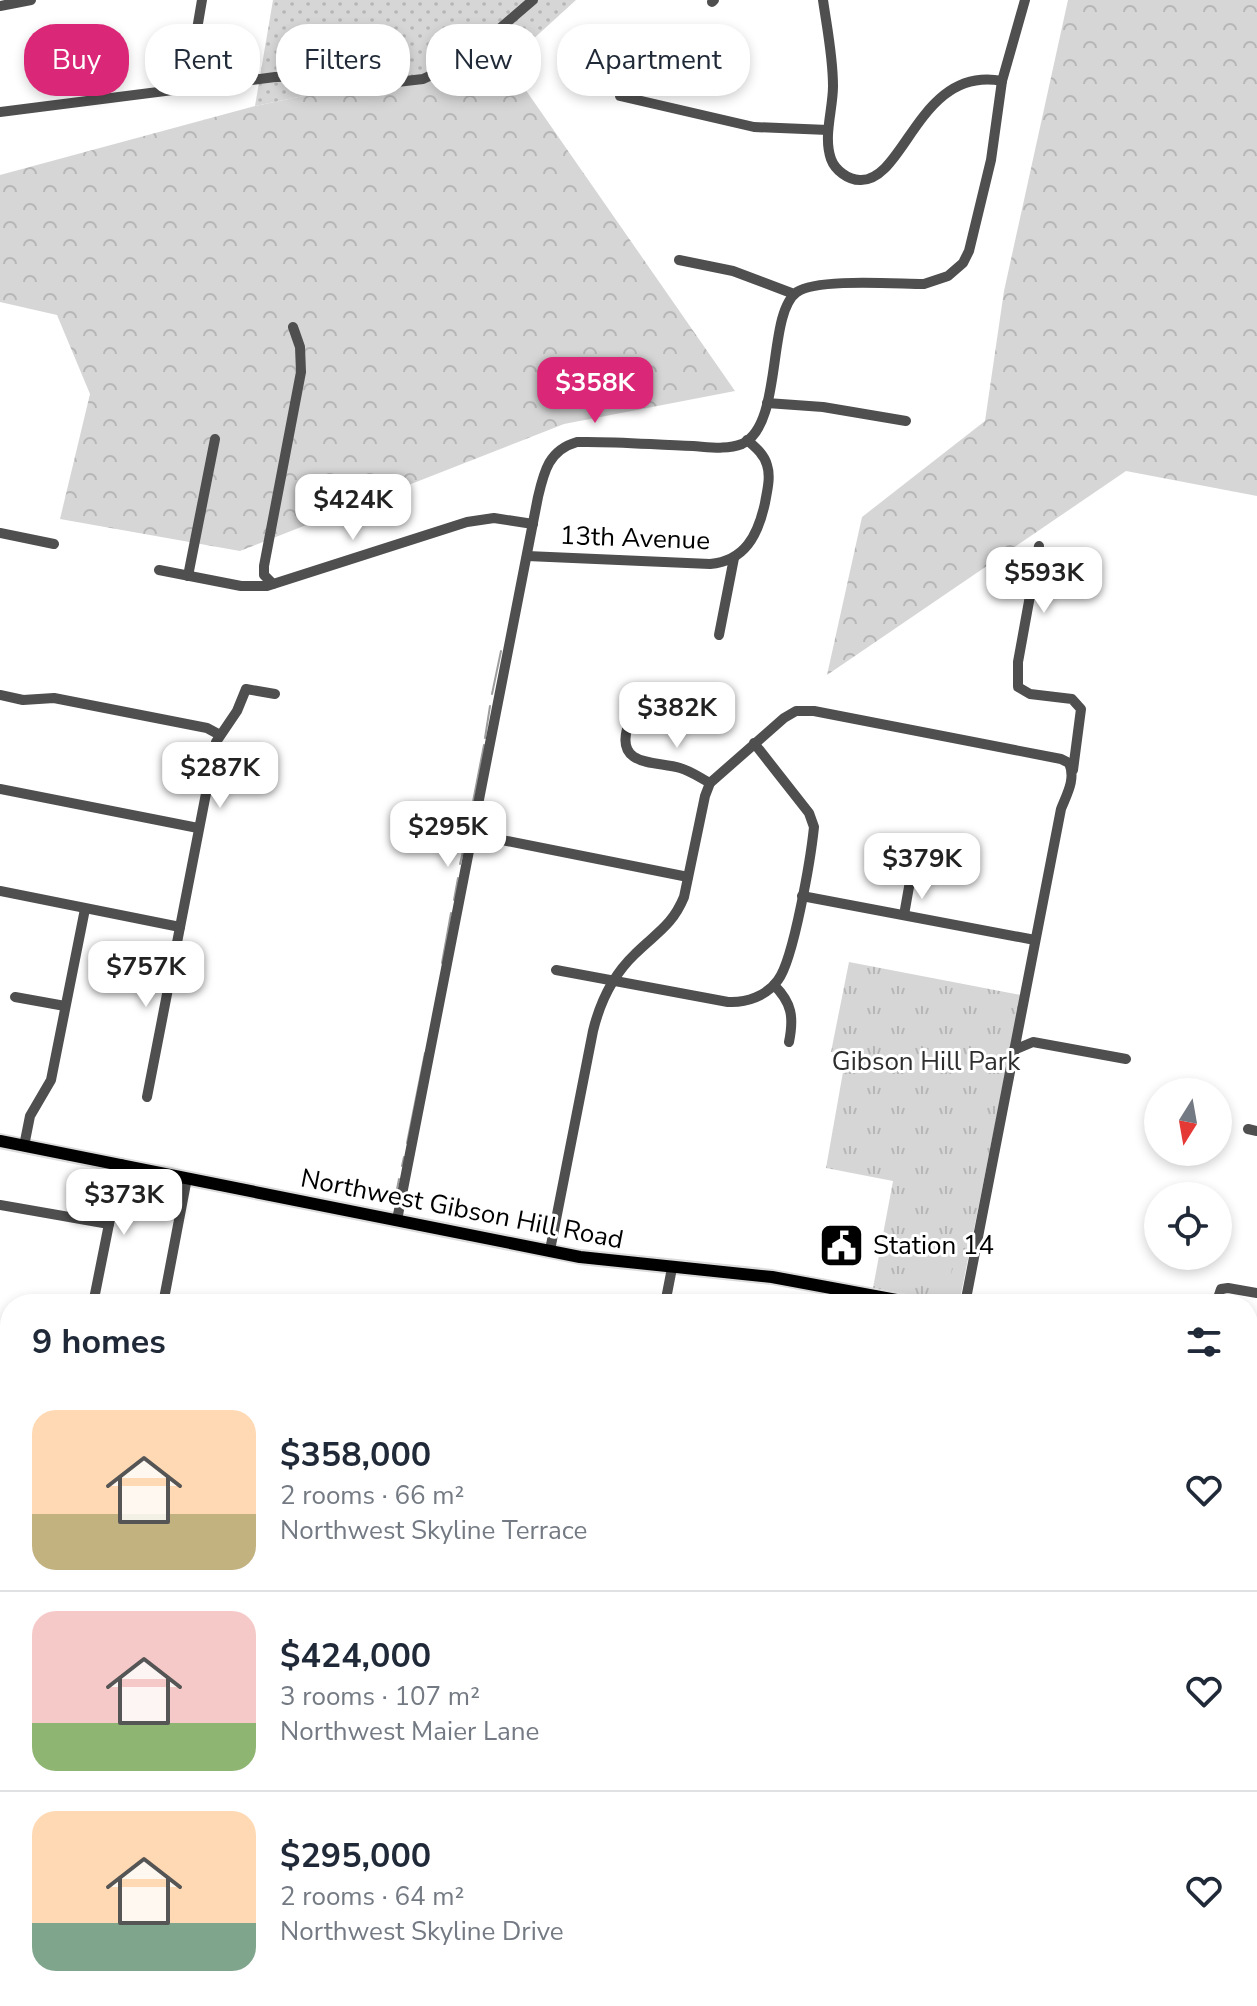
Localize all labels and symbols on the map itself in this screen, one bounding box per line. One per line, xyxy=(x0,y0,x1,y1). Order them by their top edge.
pin: $358K xyxy=(539,357,651,425)
pin: $424K xyxy=(297,474,409,542)
street label: 13th Avenue xyxy=(559,518,711,558)
pin: $593K xyxy=(988,547,1100,615)
pin: $382K xyxy=(621,682,733,750)
pin: $287K xyxy=(164,742,276,810)
pin: $295K xyxy=(392,801,504,869)
pin: $379K xyxy=(866,833,978,901)
pin: $757K xyxy=(90,941,202,1009)
park label: Gibson Hill Park xyxy=(832,1044,1021,1079)
north arrow xyxy=(1144,1078,1232,1166)
street label: Northwest Gibson Hill Road xyxy=(298,1161,626,1257)
pin: $373K xyxy=(68,1169,180,1237)
public building icon: Station 14 xyxy=(818,1221,866,1269)
place label: Station 14 xyxy=(873,1228,994,1263)

